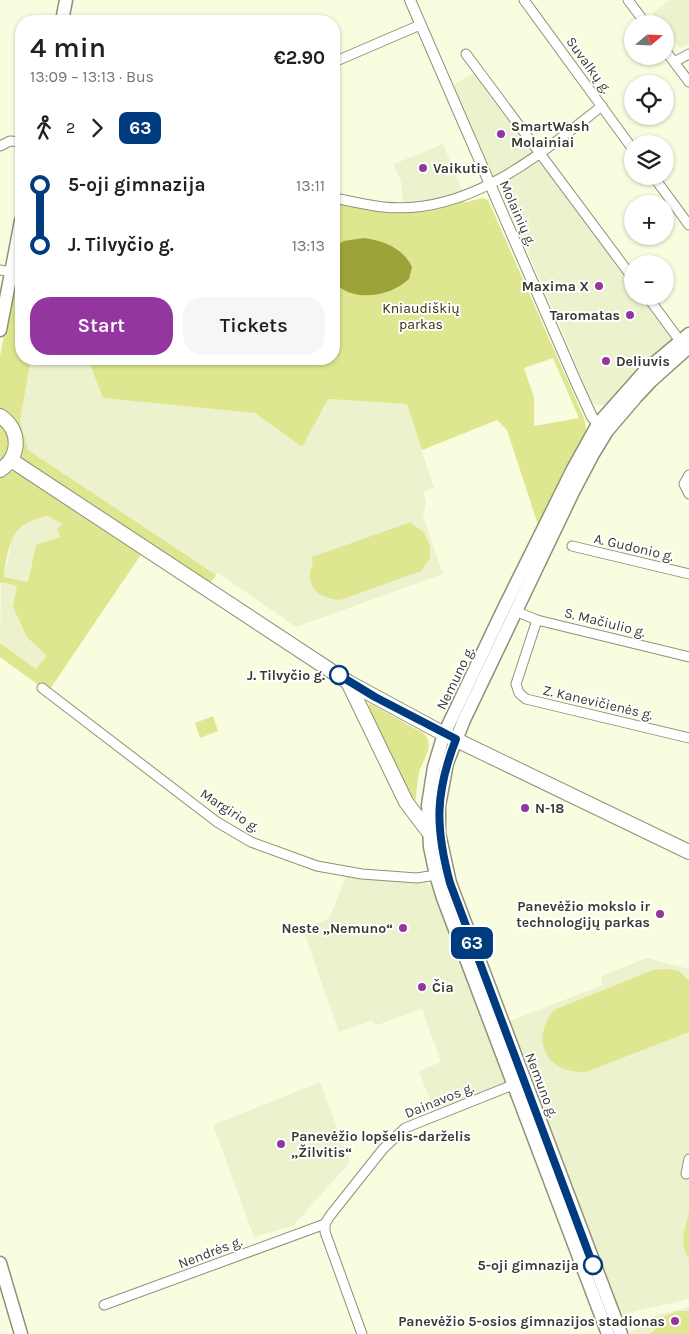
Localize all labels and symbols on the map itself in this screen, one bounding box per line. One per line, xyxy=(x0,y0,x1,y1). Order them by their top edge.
north arrow xyxy=(624,15,674,65)
street label: Suvalkų g. xyxy=(562,34,615,97)
place label: SmartWash Molainiai xyxy=(511,118,589,151)
marker: SmartWash Molainiai xyxy=(495,128,507,140)
place label: Vaikutis xyxy=(433,160,488,177)
marker: Vaikutis xyxy=(417,162,429,174)
street label: Molainių g. xyxy=(496,178,540,249)
place label: Maxima X xyxy=(522,278,589,295)
marker: Maxima X xyxy=(593,280,605,292)
park label: Kniaudiškių parkas xyxy=(382,300,460,333)
place label: Taromatas xyxy=(550,307,620,324)
marker: Taromatas xyxy=(624,309,636,321)
place label: Deliuvis xyxy=(616,353,670,370)
marker: Deliuvis xyxy=(600,355,612,367)
street label: A. Gudonio g. xyxy=(592,530,676,565)
street label: S. Mačiulio g. xyxy=(562,604,648,641)
street label: Nemuno g. xyxy=(433,643,478,713)
marker: J. Tilvyčio g. xyxy=(329,665,349,685)
place label: J. Tilvyčio g. xyxy=(247,667,325,684)
street label: Z. Kanevičienės g. xyxy=(541,682,655,724)
street label: Margirio g. xyxy=(197,785,263,836)
place label: N-18 xyxy=(535,800,564,817)
marker: N-18 xyxy=(519,802,531,814)
place label: Panevėžio mokslo ir technologijų parkas xyxy=(516,898,651,931)
marker: Panevėžio mokslo ir technologijų parkas xyxy=(654,908,666,920)
place label: Neste „Nemuno“ xyxy=(281,920,393,937)
marker: Neste „Nemuno“ xyxy=(397,922,409,934)
line badge: 63 xyxy=(450,927,494,959)
place label: Čia xyxy=(432,978,454,996)
marker: Čia xyxy=(416,981,428,993)
street label: Nemuno g. xyxy=(521,1050,562,1121)
street label: Dainavos g. xyxy=(402,1079,477,1122)
place label: Panevėžio lopšelis-darželis „Žilvitis“ xyxy=(291,1128,471,1161)
marker: Panevėžio lopšelis-darželis „Žilvitis“ xyxy=(275,1138,287,1150)
street label: Nendrės g. xyxy=(176,1232,245,1272)
marker: 5-oji gimnazija xyxy=(583,1255,603,1275)
place label: 5-oji gimnazija xyxy=(478,1257,579,1274)
place label: Panevėžio 5-osios gimnazijos stadionas xyxy=(398,1313,665,1330)
marker: Panevėžio 5-osios gimnazijos stadionas xyxy=(669,1315,681,1327)

